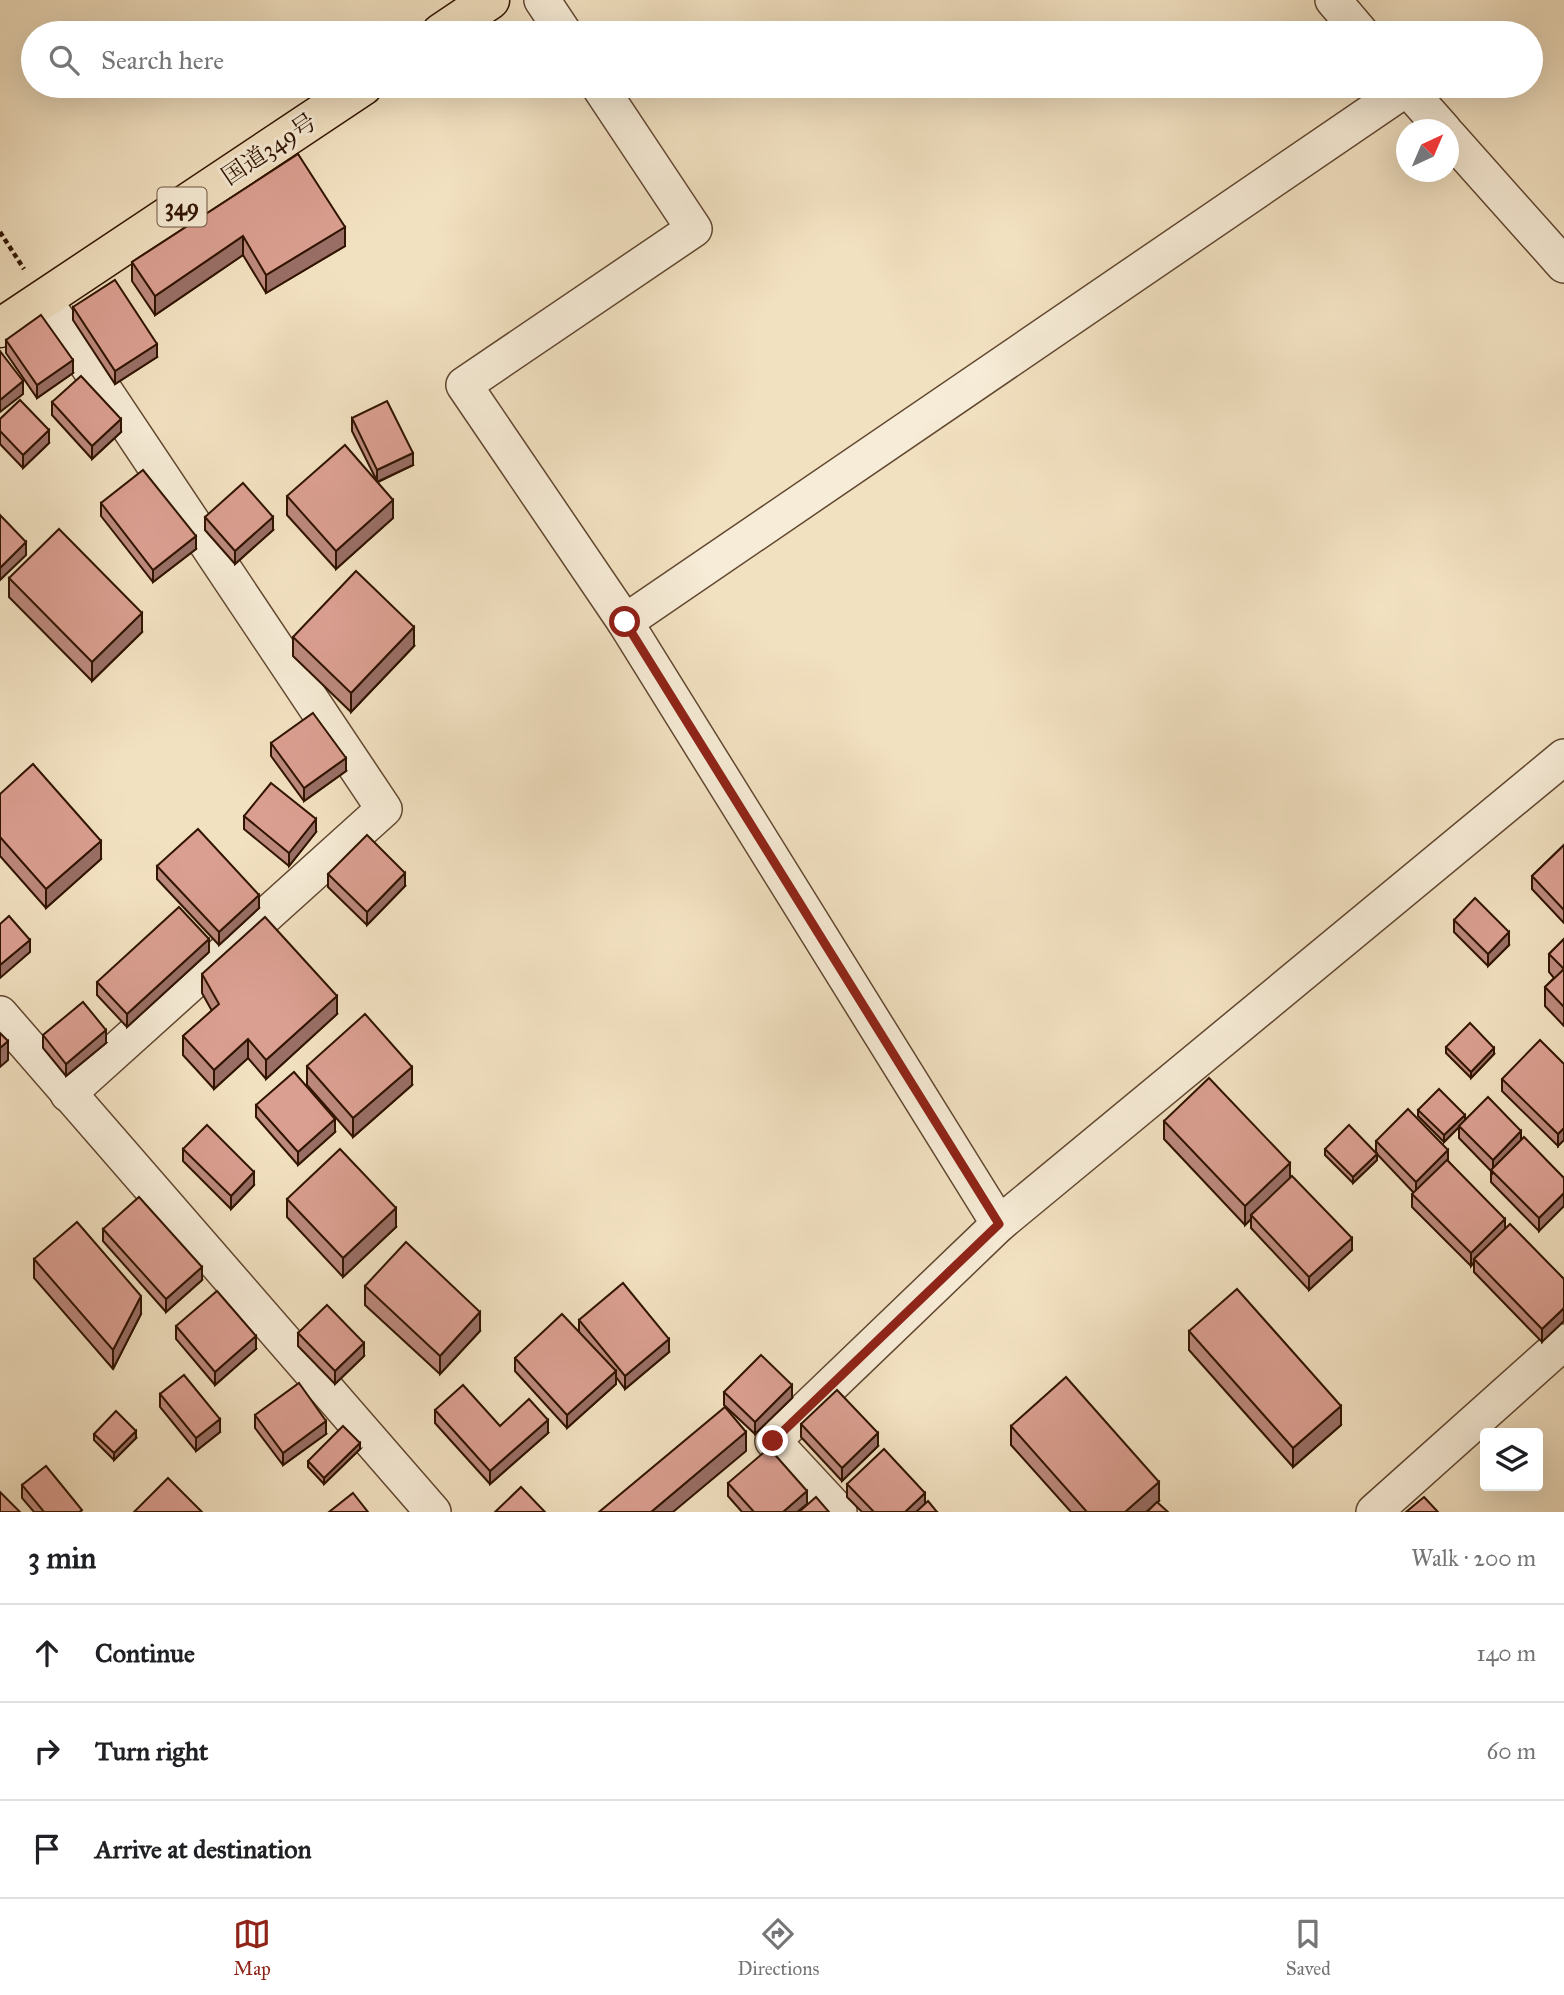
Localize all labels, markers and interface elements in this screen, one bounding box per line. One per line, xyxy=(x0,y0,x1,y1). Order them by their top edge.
search box xyxy=(21,21,1543,98)
icon: search xyxy=(45,41,83,79)
text: Search here xyxy=(101,44,224,76)
street label: 国道349号 xyxy=(216,106,322,192)
north arrow xyxy=(1396,119,1459,182)
road number: 349 xyxy=(158,188,206,227)
route start xyxy=(609,606,640,637)
route end xyxy=(757,1425,788,1456)
map controls xyxy=(1480,1428,1543,1491)
button: layers xyxy=(1480,1428,1543,1491)
text: 3 min xyxy=(28,1540,96,1576)
text: Walk · 200 m xyxy=(1411,1544,1536,1572)
icon: ahead xyxy=(28,1634,66,1672)
text: Continue xyxy=(95,1637,195,1669)
text: 140 m xyxy=(1476,1639,1536,1667)
icon: right xyxy=(28,1732,66,1770)
text: Turn right xyxy=(95,1735,208,1767)
text: 60 m xyxy=(1487,1737,1536,1765)
icon: arrive xyxy=(28,1830,66,1868)
text: Arrive at destination xyxy=(95,1833,312,1865)
tab: Map xyxy=(233,1915,271,1980)
tab: Directions xyxy=(737,1915,819,1980)
tab: Saved xyxy=(1286,1915,1331,1980)

